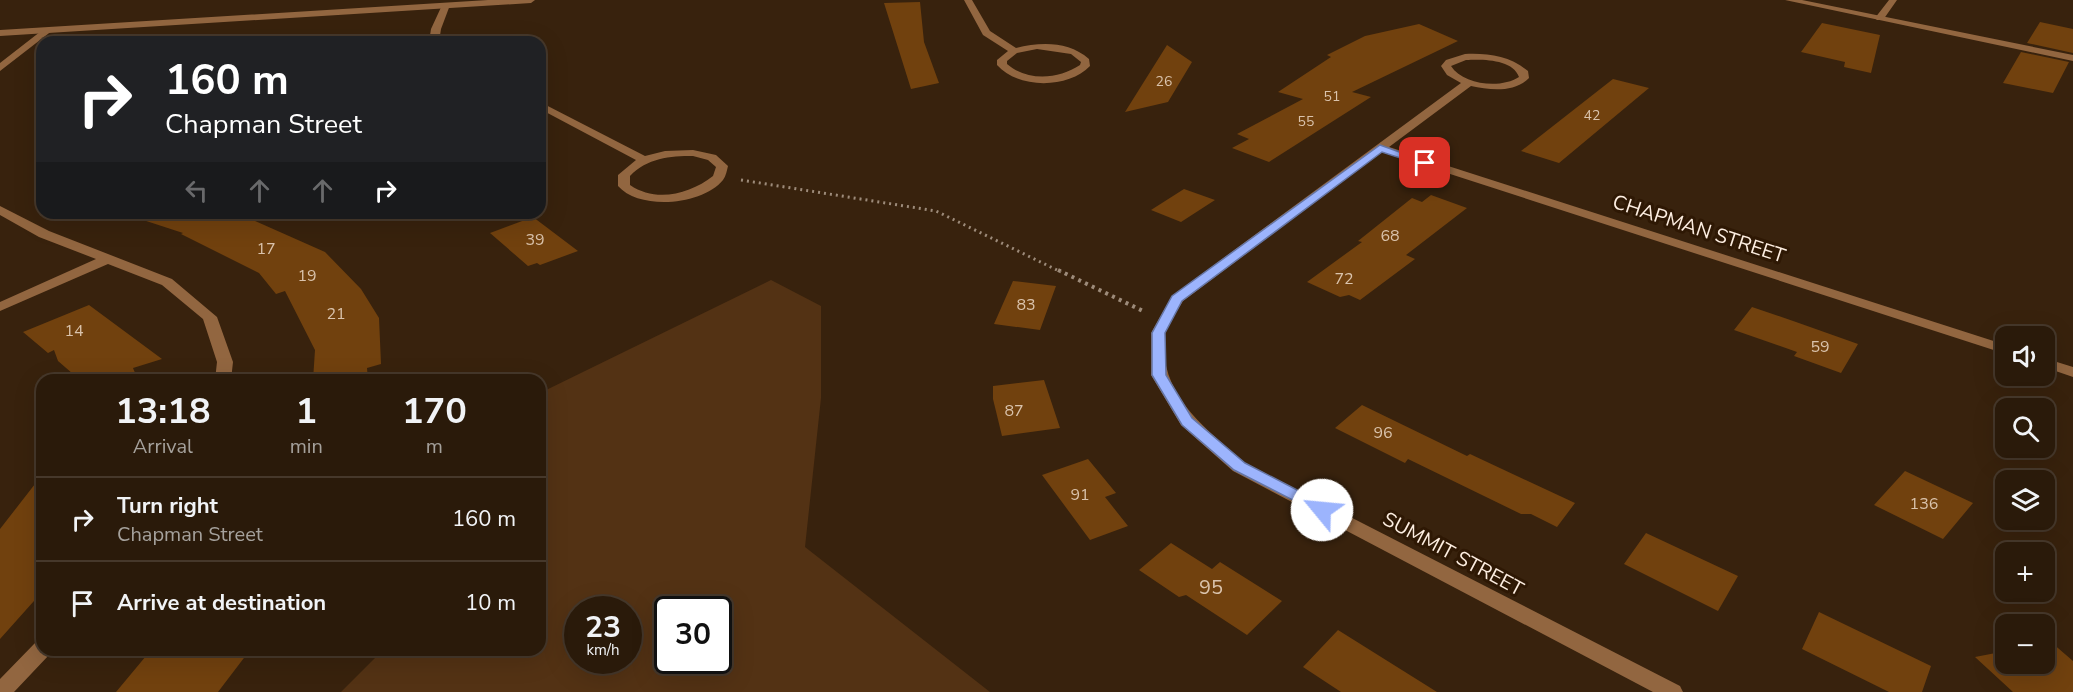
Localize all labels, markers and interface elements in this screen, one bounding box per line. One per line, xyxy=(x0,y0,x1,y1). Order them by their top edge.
text: 160 m xyxy=(165,52,289,109)
icon: right xyxy=(66,60,144,138)
house number: 26 xyxy=(1156,72,1172,91)
house number: 51 xyxy=(1324,87,1340,106)
text: Chapman Street xyxy=(165,106,362,143)
house number: 42 xyxy=(1584,106,1600,125)
house number: 55 xyxy=(1298,112,1314,131)
pin xyxy=(1399,137,1450,188)
icon: arrive xyxy=(1408,146,1441,179)
icon: left xyxy=(180,174,213,207)
icon: ahead xyxy=(243,174,276,207)
icon: ahead xyxy=(306,174,339,207)
icon: right xyxy=(369,174,402,207)
street label: CHAPMAN STREET xyxy=(1609,188,1789,270)
house number: 68 xyxy=(1380,225,1400,247)
house number: 39 xyxy=(525,229,545,251)
house number: 17 xyxy=(256,238,276,260)
house number: 19 xyxy=(297,265,317,287)
house number: 72 xyxy=(1334,268,1354,290)
house number: 83 xyxy=(1016,294,1036,316)
house number: 21 xyxy=(326,303,346,325)
house number: 14 xyxy=(64,320,84,342)
map controls xyxy=(1995,326,2055,674)
button: sound xyxy=(1995,326,2055,386)
house number: 59 xyxy=(1810,336,1830,358)
text: 13:18 xyxy=(115,387,211,436)
text: 1 xyxy=(295,387,317,436)
text: 170 xyxy=(402,387,467,436)
button: search xyxy=(1995,398,2055,458)
house number: 87 xyxy=(1004,400,1024,422)
house number: 96 xyxy=(1373,422,1393,444)
text: Arrival xyxy=(133,433,193,460)
text: min xyxy=(290,433,323,460)
text: m xyxy=(426,433,443,460)
button: layers xyxy=(1995,470,2055,530)
position arrow xyxy=(1290,478,1354,542)
house number: 91 xyxy=(1070,484,1090,506)
text: Turn right xyxy=(117,491,218,521)
house number: 136 xyxy=(1910,493,1938,515)
icon: right xyxy=(66,503,99,536)
text: 160 m xyxy=(452,504,516,534)
street label: SUMMIT STREET xyxy=(1378,505,1528,603)
text: Chapman Street xyxy=(117,521,263,548)
button: + xyxy=(1995,542,2055,602)
house number: 95 xyxy=(1199,574,1223,601)
icon: arrive xyxy=(66,587,99,620)
text: Arrive at destination xyxy=(117,588,326,618)
text: 10 m xyxy=(465,588,516,618)
speed limit sign: 30 xyxy=(654,596,732,674)
text: 23 xyxy=(585,607,621,648)
button: − xyxy=(1995,614,2055,674)
text: km/h xyxy=(586,640,620,660)

